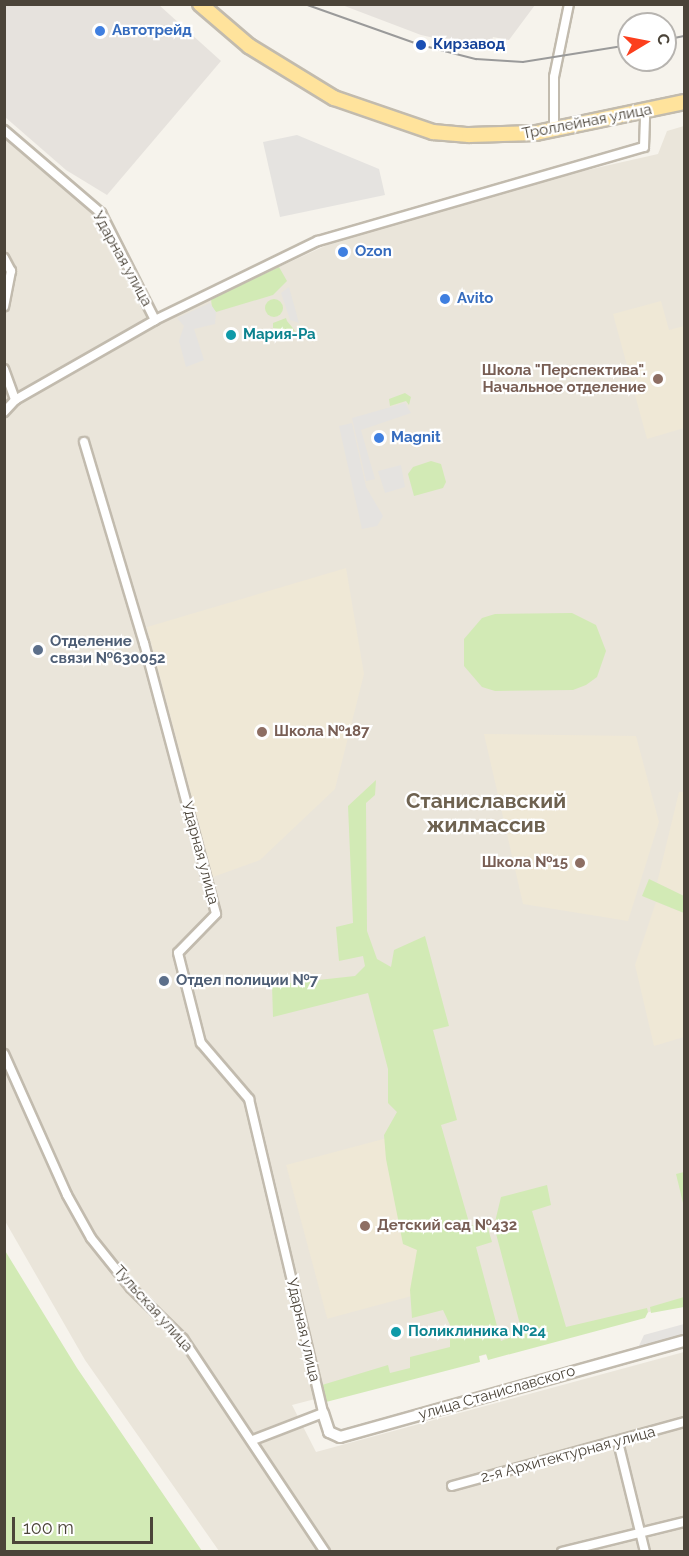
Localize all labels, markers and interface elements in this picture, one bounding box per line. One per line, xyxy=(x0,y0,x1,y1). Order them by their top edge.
north arrow xyxy=(617,12,677,72)
place label: Автотрейд xyxy=(112,22,192,40)
marker: Автотрейд xyxy=(93,24,107,38)
text: С xyxy=(653,32,674,46)
place label: Кирзавод xyxy=(433,36,505,54)
marker: Кирзавод xyxy=(414,38,428,52)
street label: Троллейная улица xyxy=(521,101,653,143)
street label: Ударная улица xyxy=(88,208,156,310)
place label: Ozon xyxy=(355,243,392,261)
marker: Ozon xyxy=(336,245,350,259)
place label: Avito xyxy=(457,290,493,308)
marker: Avito xyxy=(438,292,452,306)
place label: Мария-Ра xyxy=(243,326,316,344)
marker: Мария-Ра xyxy=(224,328,238,342)
place label: Школа "Перспектива". Начальное отделение xyxy=(481,361,646,396)
marker: Школа "Перспектива". Начальное отделение xyxy=(651,372,665,386)
place label: Magnit xyxy=(391,429,441,447)
marker: Magnit xyxy=(372,431,386,445)
place label: Отделение связи №630052 xyxy=(50,632,165,667)
marker: Отделение связи №630052 xyxy=(31,643,45,657)
place label: Школа №187 xyxy=(274,723,370,741)
marker: Школа №187 xyxy=(255,725,269,739)
district label: Станиславский жилмассив xyxy=(406,788,566,838)
street label: Ударная улица xyxy=(178,799,222,907)
place label: Школа №15 xyxy=(482,854,568,872)
marker: Школа №15 xyxy=(573,856,587,870)
place label: Отдел полиции №7 xyxy=(176,972,318,990)
marker: Отдел полиции №7 xyxy=(157,974,171,988)
place label: Детский сад №432 xyxy=(377,1217,517,1235)
marker: Детский сад №432 xyxy=(358,1219,372,1233)
street label: Тульская улица xyxy=(109,1262,197,1356)
street label: Ударная улица xyxy=(282,1276,324,1384)
place label: Поликлиника №24 xyxy=(408,1323,546,1341)
marker: Поликлиника №24 xyxy=(389,1325,403,1339)
street label: улица Станиславского xyxy=(417,1362,577,1424)
street label: 2-я Архитектурная улица xyxy=(478,1423,658,1487)
scale bar xyxy=(15,1505,156,1543)
text: 100 m xyxy=(23,1517,74,1538)

